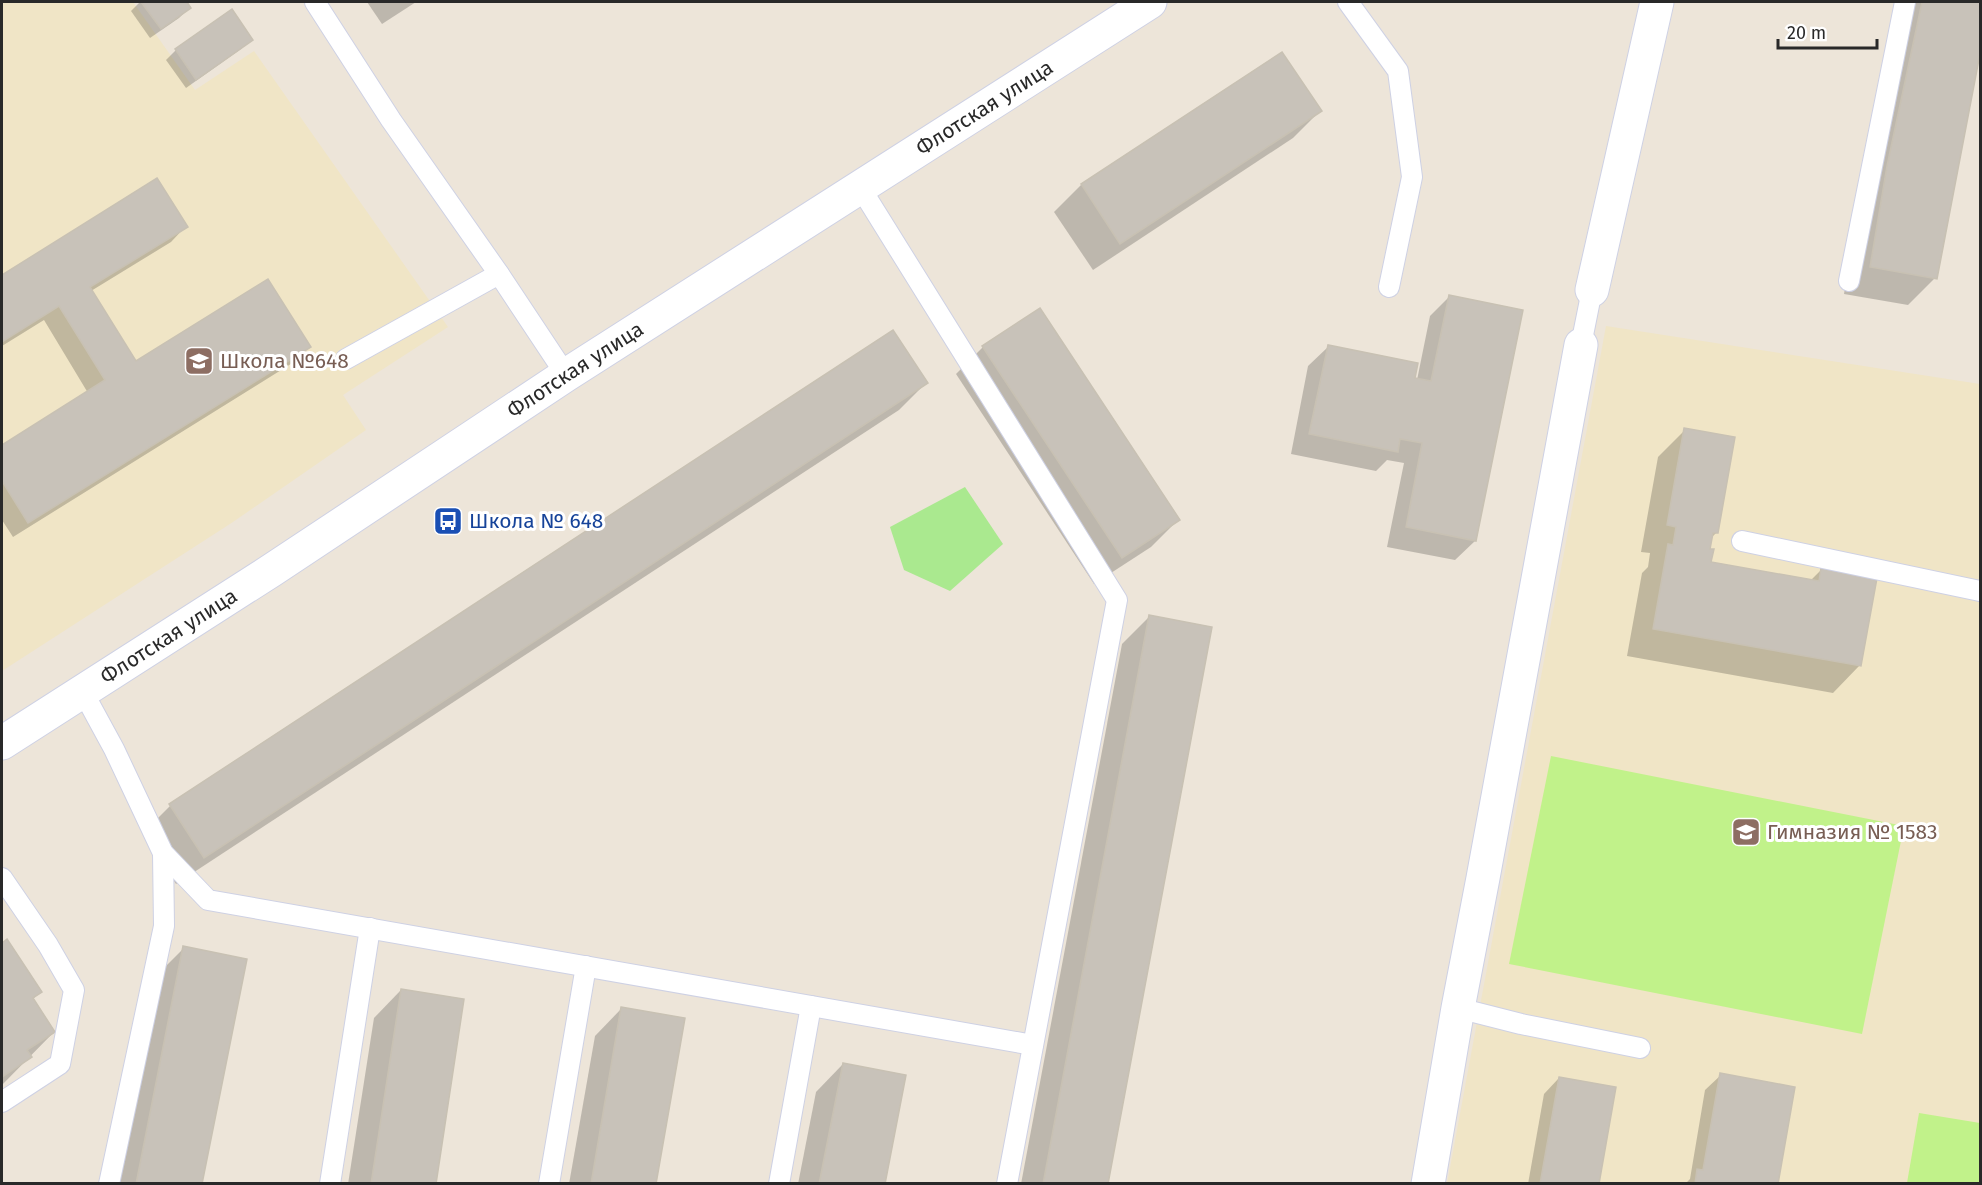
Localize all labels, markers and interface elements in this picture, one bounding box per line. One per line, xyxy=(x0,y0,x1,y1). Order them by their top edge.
scale bar xyxy=(1778,12,1877,50)
text: 20 m xyxy=(1787,22,1826,44)
street label: Флотская улица xyxy=(911,54,1058,161)
street label: Флотская улица xyxy=(502,316,648,424)
school or university icon: Школа №648 xyxy=(183,345,215,377)
place label: Школа №648 xyxy=(220,348,349,374)
bus stop icon: Школа № 648 xyxy=(432,505,464,537)
place label: Школа № 648 xyxy=(469,508,603,534)
street label: Флотская улица xyxy=(95,583,242,690)
school or university icon: Гимназия № 1583 xyxy=(1730,816,1762,848)
place label: Гимназия № 1583 xyxy=(1767,819,1938,845)

